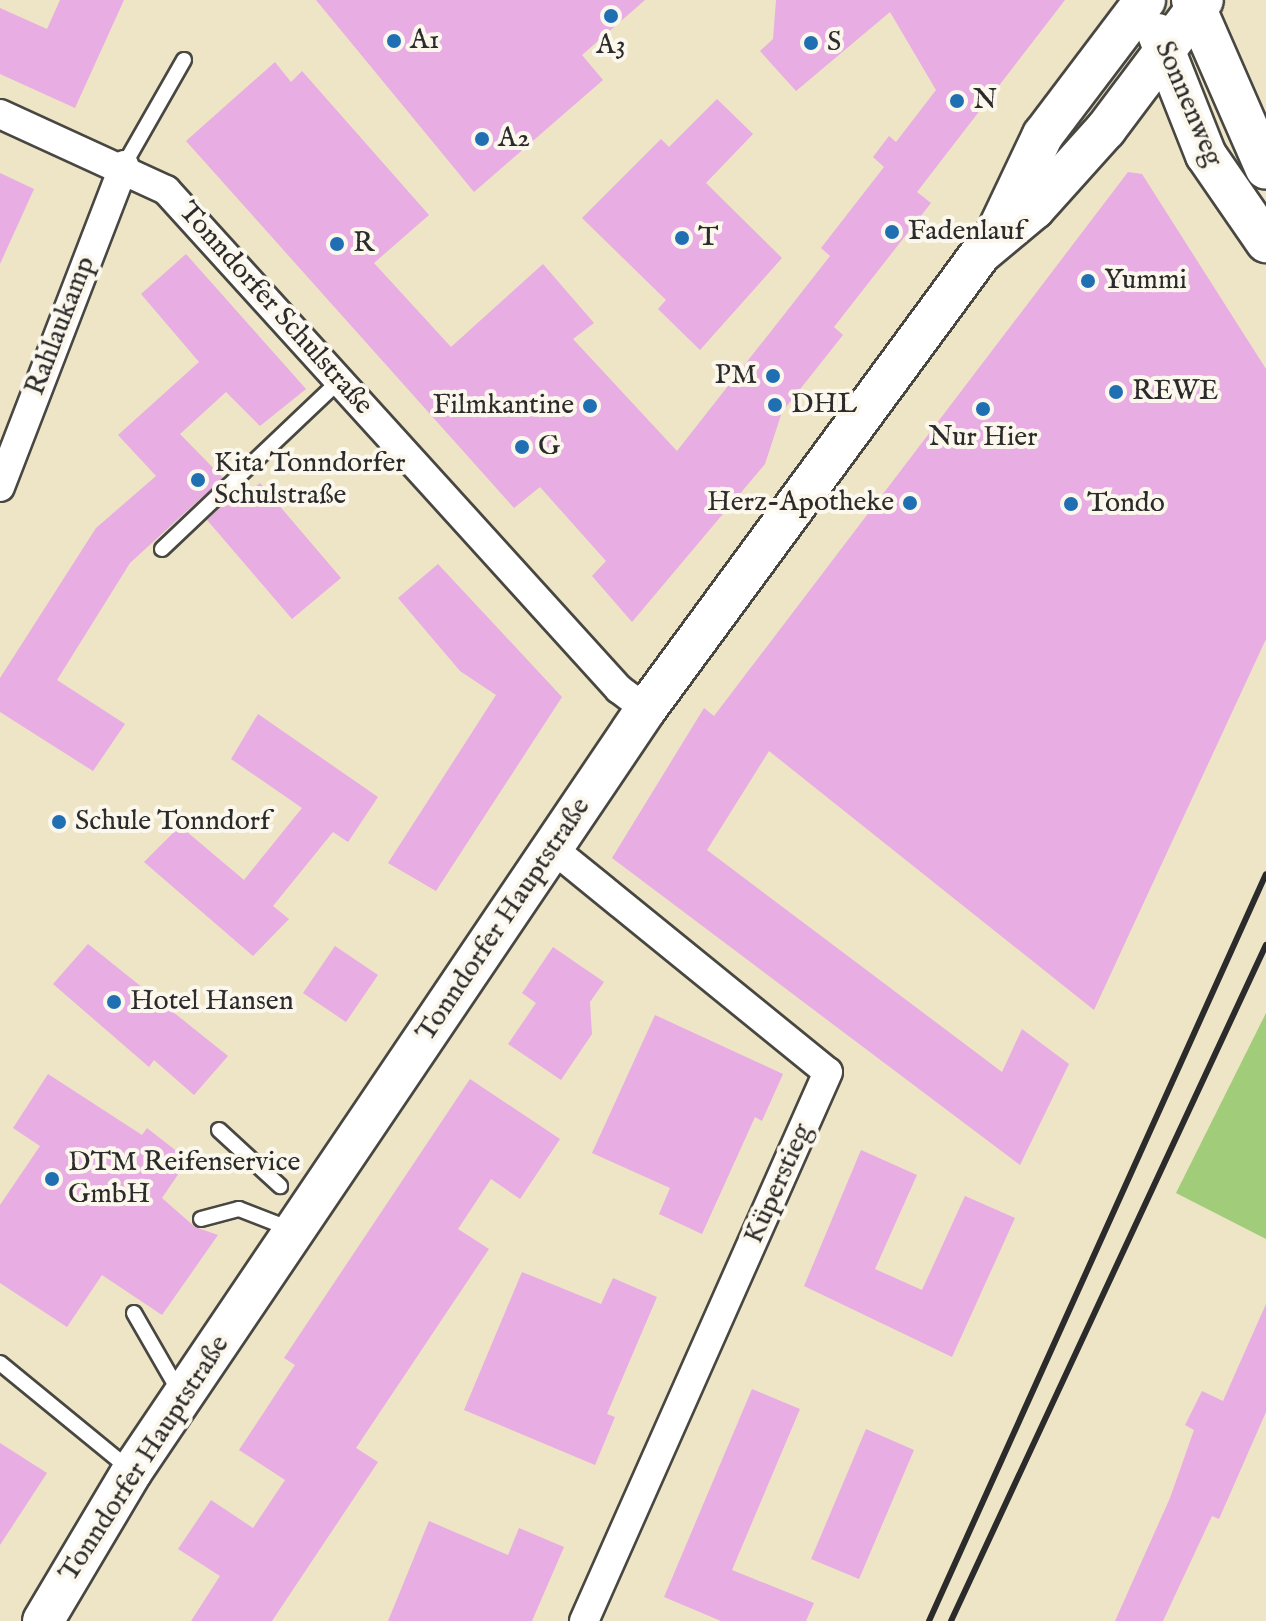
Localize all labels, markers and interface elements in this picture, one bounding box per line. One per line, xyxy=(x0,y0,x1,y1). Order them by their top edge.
marker: A3 xyxy=(602,7,620,25)
place label: A1 xyxy=(410,24,439,58)
place label: S xyxy=(827,26,841,60)
place label: A3 xyxy=(596,29,626,63)
marker: A1 xyxy=(385,32,403,50)
marker: S xyxy=(802,34,820,52)
street label: Sonnenweg xyxy=(1147,36,1229,172)
place label: N xyxy=(973,84,997,118)
marker: N xyxy=(948,92,966,110)
place label: A2 xyxy=(498,122,530,156)
marker: A2 xyxy=(473,130,491,148)
street label: Tonndorfer Schulstraße xyxy=(171,196,379,422)
place label: Fadenlauf xyxy=(908,215,1025,249)
place label: T xyxy=(698,221,718,255)
marker: Fadenlauf xyxy=(883,223,901,241)
place label: R xyxy=(353,227,374,261)
marker: T xyxy=(673,229,691,247)
marker: R xyxy=(328,235,346,253)
street label: Rahlaukamp xyxy=(19,252,103,400)
place label: Yummi xyxy=(1104,264,1187,298)
marker: Yummi xyxy=(1079,272,1097,290)
place label: PM xyxy=(714,359,757,393)
marker: PM xyxy=(764,367,782,385)
place label: REWE xyxy=(1132,375,1218,409)
marker: REWE xyxy=(1107,383,1125,401)
place label: DHL xyxy=(791,388,857,422)
place label: Filmkantine xyxy=(433,389,574,423)
marker: DHL xyxy=(766,396,784,414)
marker: Filmkantine xyxy=(581,397,599,415)
marker: Nur Hier xyxy=(974,400,992,418)
place label: Nur Hier xyxy=(929,421,1037,455)
place label: G xyxy=(538,430,560,464)
marker: G xyxy=(513,438,531,456)
place label: Kita Tonndorfer Schulstraße xyxy=(214,447,406,513)
marker: Kita Tonndorfer Schulstraße xyxy=(189,471,207,489)
place label: Herz-Apotheke xyxy=(707,486,894,520)
place label: Tondo xyxy=(1087,487,1165,521)
marker: Herz-Apotheke xyxy=(901,494,919,512)
marker: Tondo xyxy=(1062,495,1080,513)
street label: Tonndorfer Hauptstraße xyxy=(410,792,598,1048)
place label: Schule Tonndorf xyxy=(75,805,270,839)
marker: Schule Tonndorf xyxy=(50,813,68,831)
place label: Hotel Hansen xyxy=(130,985,294,1019)
marker: Hotel Hansen xyxy=(105,993,123,1011)
street label: Küperstieg xyxy=(738,1119,820,1249)
place label: DTM Reifenservice GmbH xyxy=(68,1146,300,1212)
marker: DTM Reifenservice GmbH xyxy=(43,1170,61,1188)
street label: Tonndorfer Hauptstraße xyxy=(53,1330,237,1588)

